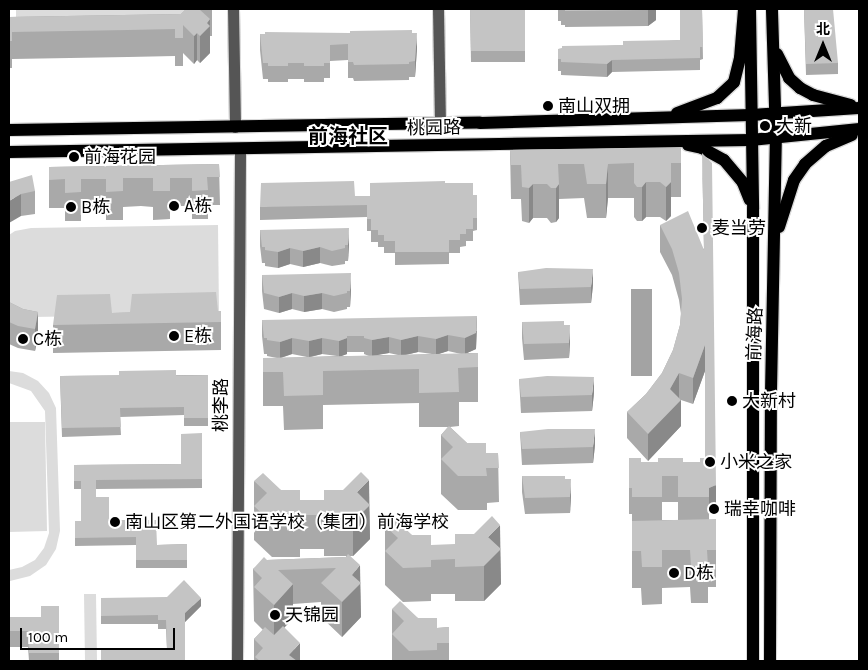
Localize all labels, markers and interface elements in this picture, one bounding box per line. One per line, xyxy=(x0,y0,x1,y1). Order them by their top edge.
north arrow xyxy=(798,20,848,70)
text: 北 xyxy=(816,21,830,38)
place label: 南山双拥 xyxy=(558,95,630,117)
marker: 南山双拥 xyxy=(542,100,554,112)
place label: 大新 xyxy=(776,115,812,137)
street label: 桃园路 xyxy=(407,117,461,139)
marker: 大新 xyxy=(758,119,772,133)
district label: 前海社区 xyxy=(308,124,388,148)
place label: 前海花园 xyxy=(84,146,156,168)
marker: 前海花园 xyxy=(68,151,80,163)
place label: A栋 xyxy=(184,195,212,217)
place label: B栋 xyxy=(81,196,110,218)
marker: A栋 xyxy=(168,200,180,212)
marker: B栋 xyxy=(65,201,77,213)
place label: 麦当劳 xyxy=(712,217,766,239)
marker: 麦当劳 xyxy=(696,222,708,234)
street label: 前海路 xyxy=(743,307,767,361)
place label: E栋 xyxy=(184,325,212,347)
place label: C栋 xyxy=(33,328,62,350)
marker: E栋 xyxy=(168,330,180,342)
marker: C栋 xyxy=(17,333,29,345)
street label: 桃李路 xyxy=(210,378,232,432)
place label: 大新村 xyxy=(742,390,796,412)
marker: 大新村 xyxy=(726,395,738,407)
place label: 小米之家 xyxy=(720,451,792,473)
marker: 小米之家 xyxy=(704,456,716,468)
place label: 瑞幸咖啡 xyxy=(724,498,796,520)
marker: 瑞幸咖啡 xyxy=(708,503,720,515)
place label: 南山区第二外国语学校（集团）前海学校 xyxy=(125,511,449,533)
marker: 南山区第二外国语学校（集团）前海学校 xyxy=(109,516,121,528)
place label: D栋 xyxy=(684,562,714,584)
marker: D栋 xyxy=(668,567,680,579)
place label: 天锦园 xyxy=(285,604,339,626)
marker: 天锦园 xyxy=(269,609,281,621)
scale bar xyxy=(22,618,178,650)
text: 100 m xyxy=(28,628,68,646)

